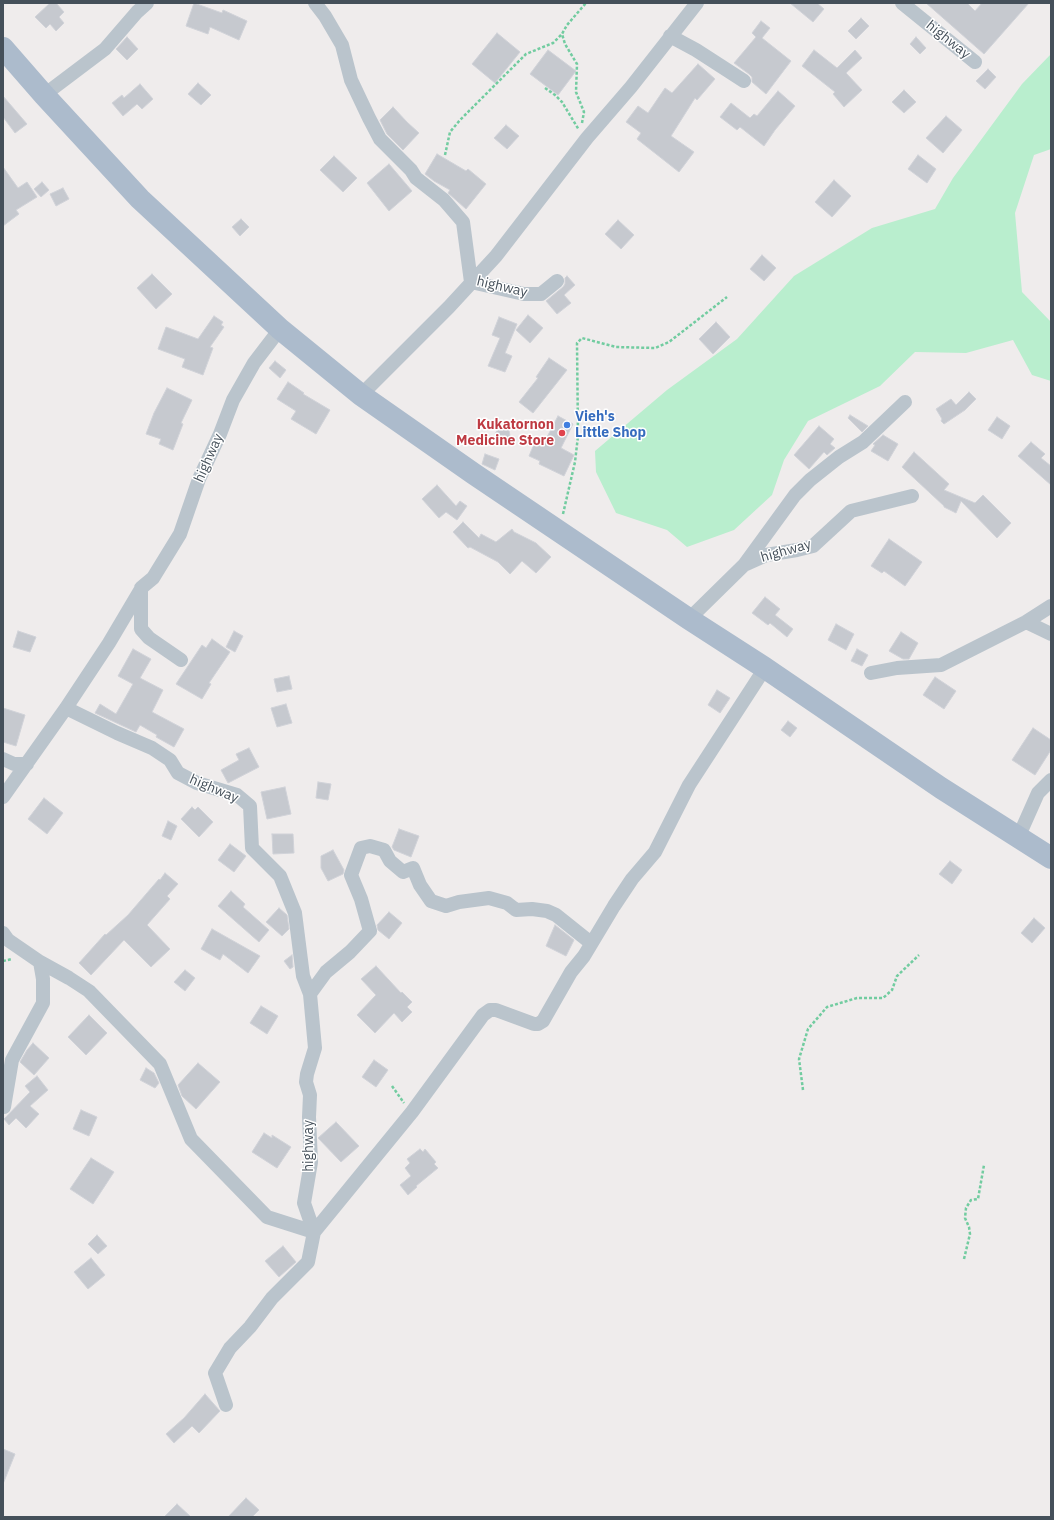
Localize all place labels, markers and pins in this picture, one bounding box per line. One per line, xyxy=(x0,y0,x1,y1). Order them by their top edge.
place label: Vieh's Little Shop xyxy=(575,409,646,442)
place label: Kukatornon Medicine Store xyxy=(456,417,554,450)
marker: Vieh's Little Shop xyxy=(562,420,572,430)
marker: Kukatornon Medicine Store xyxy=(557,428,567,438)

